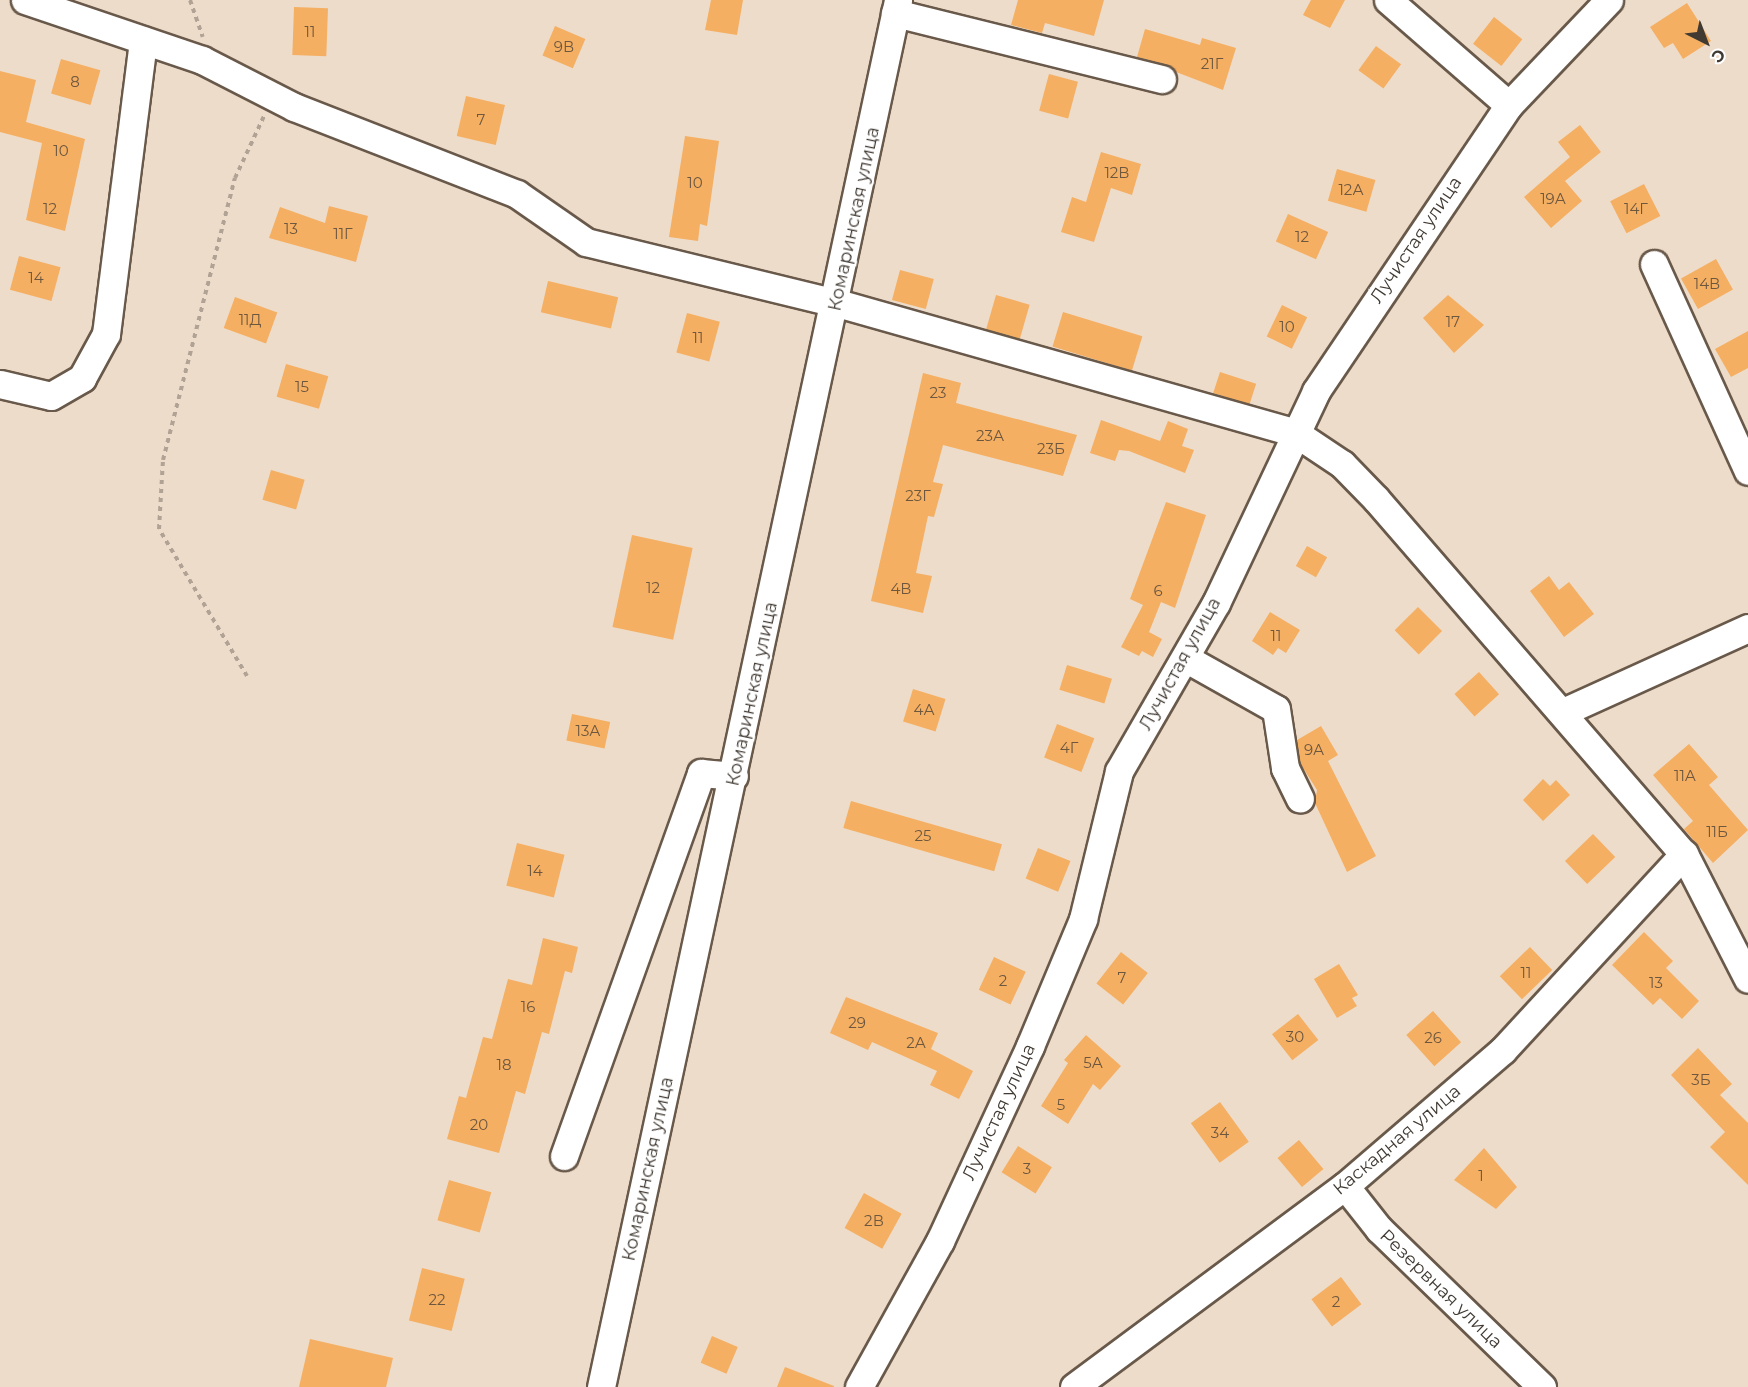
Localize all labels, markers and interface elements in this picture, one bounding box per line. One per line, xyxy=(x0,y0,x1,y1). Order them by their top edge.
north arrow xyxy=(1676,12,1736,72)
house number: 11 xyxy=(305,23,315,41)
house number: 9В xyxy=(554,38,574,56)
text: С xyxy=(1708,45,1729,67)
house number: 21Г xyxy=(1201,55,1223,73)
house number: 8 xyxy=(70,73,80,91)
house number: 7 xyxy=(477,111,485,129)
street label: Комаринская улица xyxy=(824,125,884,313)
house number: 10 xyxy=(53,142,69,160)
house number: 12В xyxy=(1104,164,1130,182)
street label: Лучистая улица xyxy=(1366,173,1466,307)
house number: 10 xyxy=(687,174,703,192)
house number: 12А xyxy=(1338,181,1364,199)
house number: 19А xyxy=(1540,190,1566,208)
house number: 12 xyxy=(43,200,57,218)
house number: 14Г xyxy=(1624,200,1648,218)
house number: 13 xyxy=(284,220,298,238)
house number: 11Г xyxy=(333,225,353,243)
house number: 12 xyxy=(1295,228,1309,246)
house number: 14 xyxy=(28,269,44,287)
house number: 14В xyxy=(1694,275,1720,293)
house number: 11Д xyxy=(239,311,261,329)
house number: 17 xyxy=(1446,313,1460,331)
house number: 10 xyxy=(1279,318,1295,336)
house number: 11 xyxy=(693,329,703,347)
house number: 15 xyxy=(295,378,309,396)
house number: 23 xyxy=(930,384,946,402)
house number: 23А xyxy=(976,427,1004,445)
house number: 23Б xyxy=(1037,440,1065,458)
house number: 23Г xyxy=(905,487,931,505)
house number: 12 xyxy=(646,579,660,597)
house number: 4В xyxy=(890,580,912,598)
house number: 6 xyxy=(1153,582,1163,600)
street label: Лучистая улица xyxy=(1135,594,1225,734)
street label: Комаринская улица xyxy=(722,600,782,788)
house number: 11 xyxy=(1271,627,1281,645)
house number: 4А xyxy=(913,701,935,719)
house number: 13А xyxy=(575,722,601,740)
house number: 4Г xyxy=(1060,739,1078,757)
house number: 9А xyxy=(1304,741,1324,759)
house number: 11А xyxy=(1674,767,1696,785)
house number: 11Б xyxy=(1706,823,1728,841)
house number: 25 xyxy=(914,827,932,845)
house number: 14 xyxy=(527,862,543,880)
house number: 11 xyxy=(1521,964,1531,982)
house number: 7 xyxy=(1118,969,1126,987)
house number: 2 xyxy=(999,972,1007,990)
house number: 13 xyxy=(1649,974,1663,992)
house number: 16 xyxy=(521,998,535,1016)
house number: 29 xyxy=(848,1014,866,1032)
house number: 30 xyxy=(1286,1028,1304,1046)
house number: 26 xyxy=(1424,1029,1442,1047)
house number: 2А xyxy=(906,1034,926,1052)
street label: Лучистая улица xyxy=(958,1040,1040,1184)
house number: 5А xyxy=(1083,1054,1103,1072)
house number: 18 xyxy=(497,1056,511,1074)
house number: 3Б xyxy=(1691,1071,1711,1089)
street label: Комаринская улица xyxy=(618,1075,678,1263)
street label: Каскадная улица xyxy=(1329,1080,1465,1200)
house number: 5 xyxy=(1057,1096,1065,1114)
house number: 20 xyxy=(470,1116,488,1134)
house number: 34 xyxy=(1211,1124,1229,1142)
house number: 3 xyxy=(1023,1160,1031,1178)
house number: 1 xyxy=(1478,1167,1484,1185)
house number: 2В xyxy=(864,1212,884,1230)
street label: Резервная улица xyxy=(1375,1225,1507,1353)
house number: 22 xyxy=(428,1291,446,1309)
house number: 2 xyxy=(1332,1293,1340,1311)

